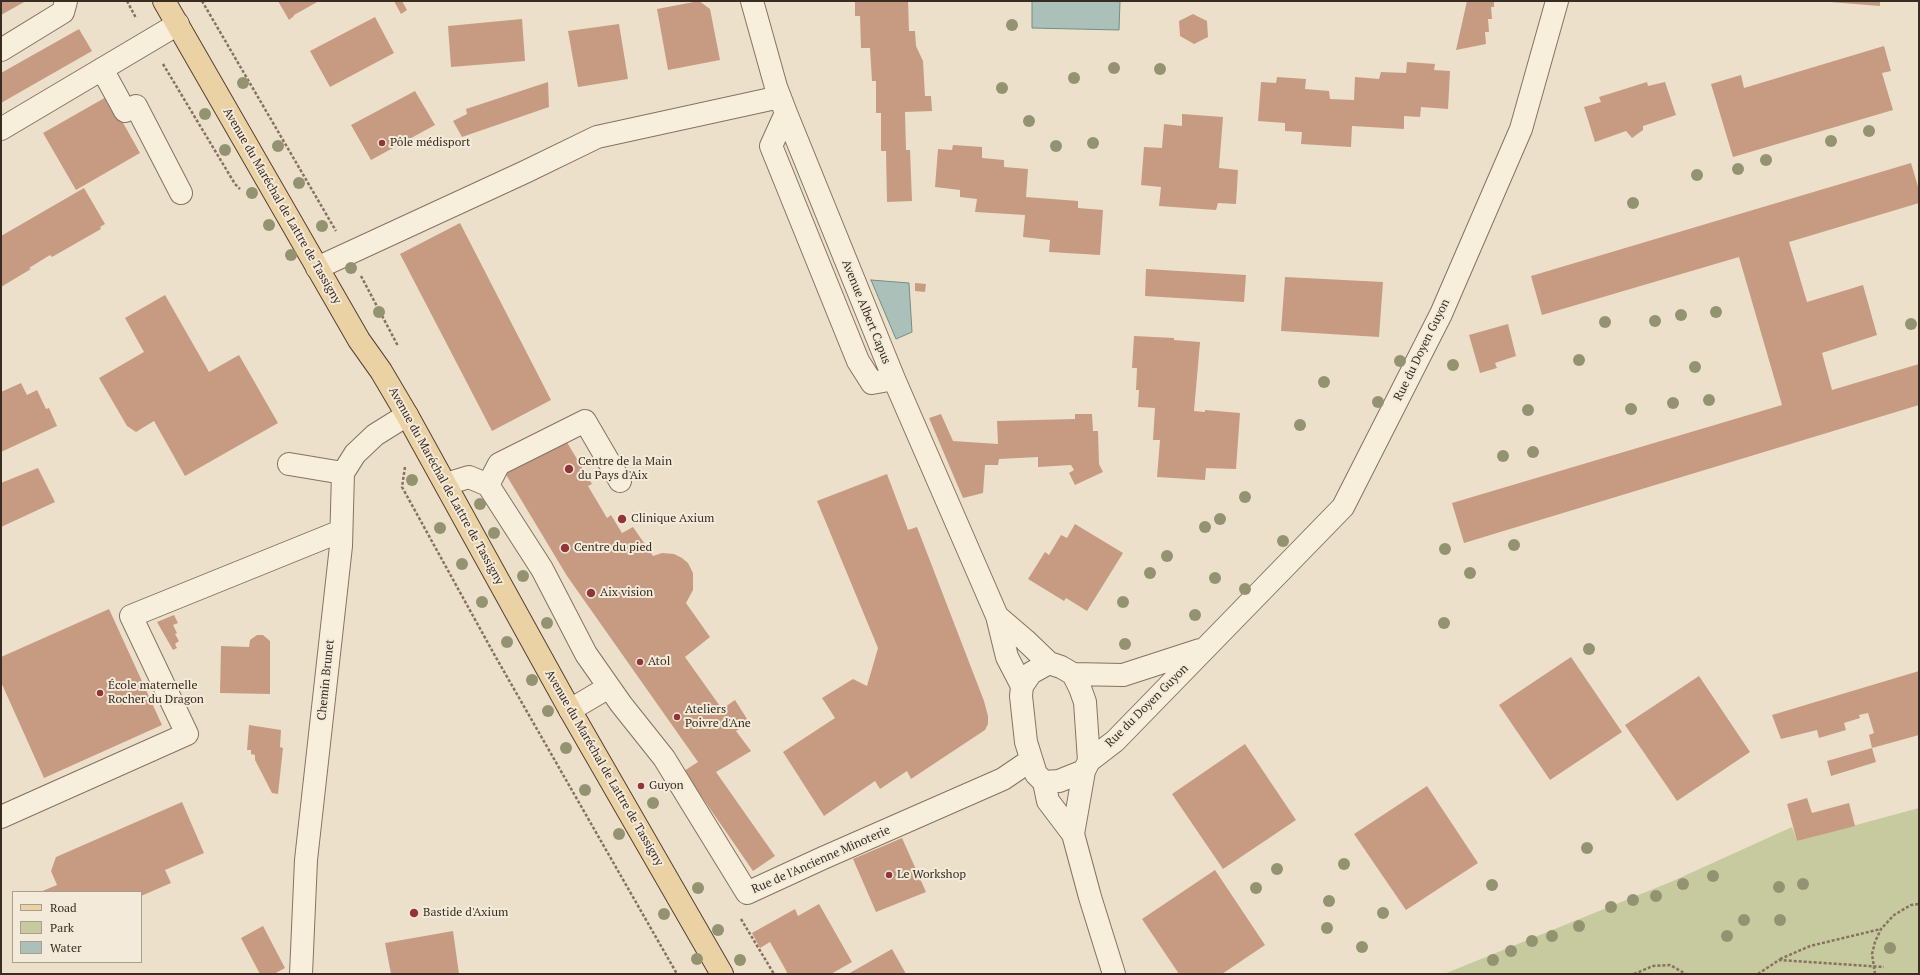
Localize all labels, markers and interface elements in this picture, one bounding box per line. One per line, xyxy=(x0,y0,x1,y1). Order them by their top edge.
street label: Avenue du Maréchal de Lattre de Tassigny xyxy=(220,105,344,307)
place label: Pôle médisport xyxy=(390,136,470,150)
marker: Pôle médisport xyxy=(377,138,387,148)
street label: Avenue Albert Capus xyxy=(838,258,894,366)
street label: Rue du Doyen Guyon xyxy=(1391,297,1453,403)
street label: Avenue du Maréchal de Lattre de Tassigny xyxy=(385,385,507,587)
place label: Centre de la Main du Pays d'Aix xyxy=(578,455,672,483)
marker: Centre de la Main du Pays d'Aix xyxy=(563,463,575,475)
place label: Clinique Axium xyxy=(631,512,714,526)
marker: Clinique Axium xyxy=(616,513,628,525)
place label: Centre du pied xyxy=(574,541,652,555)
marker: Centre du pied xyxy=(559,542,571,554)
place label: Aix vision xyxy=(600,586,653,600)
marker: Aix vision xyxy=(585,587,597,599)
street label: Chemin Brunet xyxy=(315,639,337,721)
place label: Atol xyxy=(648,655,670,669)
marker: Atol xyxy=(635,657,645,667)
street label: Rue du Doyen Guyon xyxy=(1102,661,1192,751)
street label: Avenue du Maréchal de Lattre de Tassigny xyxy=(542,667,666,869)
place label: École maternelle Rocher du Dragon xyxy=(108,679,204,707)
marker: École maternelle Rocher du Dragon xyxy=(95,688,105,698)
place label: Ateliers Poivre d'Ane xyxy=(685,703,751,731)
marker: Ateliers Poivre d'Ane xyxy=(672,712,682,722)
place label: Guyon xyxy=(649,779,684,793)
marker: Guyon xyxy=(636,781,646,791)
street label: Rue de l'Ancienne Minoterie xyxy=(750,823,892,897)
place label: Le Workshop xyxy=(897,868,966,882)
marker: Le Workshop xyxy=(884,870,894,880)
legend xyxy=(12,891,142,963)
text: Road xyxy=(50,900,77,915)
place label: Bastide d'Axium xyxy=(423,906,508,920)
marker: Bastide d'Axium xyxy=(408,907,420,919)
text: Park xyxy=(50,920,74,935)
text: Water xyxy=(50,940,82,955)

